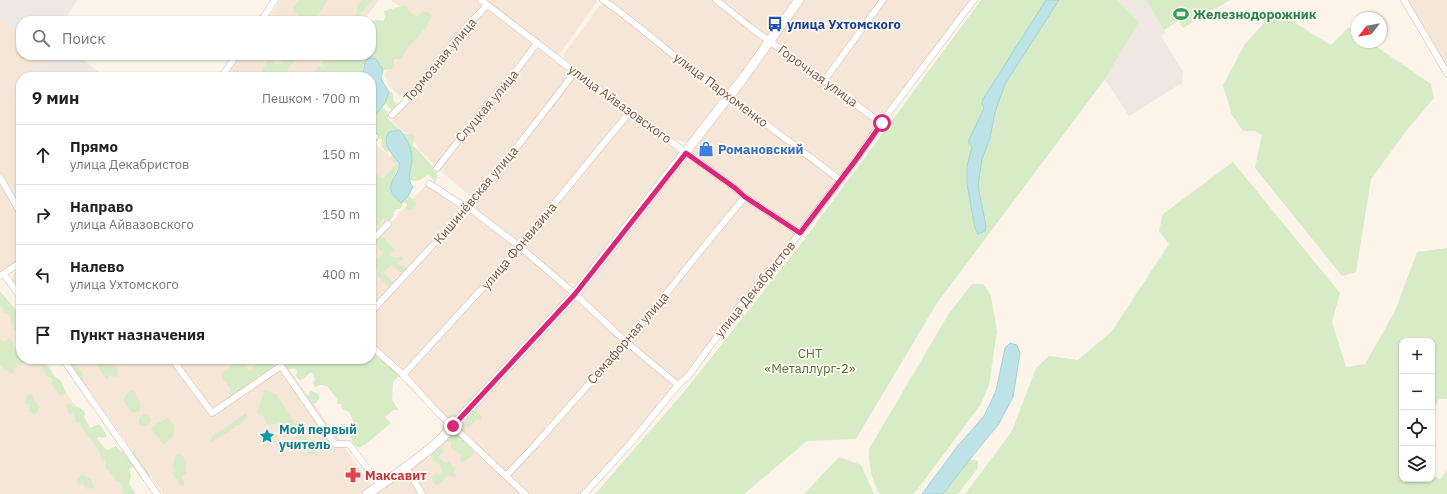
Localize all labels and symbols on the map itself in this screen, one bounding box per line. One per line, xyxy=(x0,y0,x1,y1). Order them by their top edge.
sports icon: Железнодорожник xyxy=(1172,5,1190,23)
place label: Железнодорожник xyxy=(1193,6,1317,23)
north arrow xyxy=(1351,12,1387,48)
street label: Тормозная улица xyxy=(400,14,480,106)
bus stop icon: улица Ухтомского xyxy=(766,15,784,33)
place label: улица Ухтомского xyxy=(787,16,901,33)
street label: Горочная улица xyxy=(775,41,861,111)
street label: улица Пархоменко xyxy=(670,49,772,131)
street label: улица Айвазовского xyxy=(565,61,675,147)
street label: Слуцкая улица xyxy=(452,66,522,146)
route start xyxy=(873,114,891,132)
shop icon: Романовский xyxy=(697,140,715,158)
place label: Романовский xyxy=(718,141,804,158)
street label: Кишинёвская улица xyxy=(430,142,522,247)
street label: улица Фонвизина xyxy=(478,199,560,293)
street label: улица Декабристов xyxy=(711,237,799,341)
street label: Семафорная улица xyxy=(583,288,673,388)
park label: СНТ «Металлург-2» xyxy=(765,345,856,377)
route end xyxy=(444,417,462,435)
place label: Мой первый учитель xyxy=(279,421,357,453)
place icon: Мой первый учитель xyxy=(258,427,276,445)
pharmacy icon: Максавит xyxy=(344,466,362,484)
place label: Максавит xyxy=(365,467,427,484)

